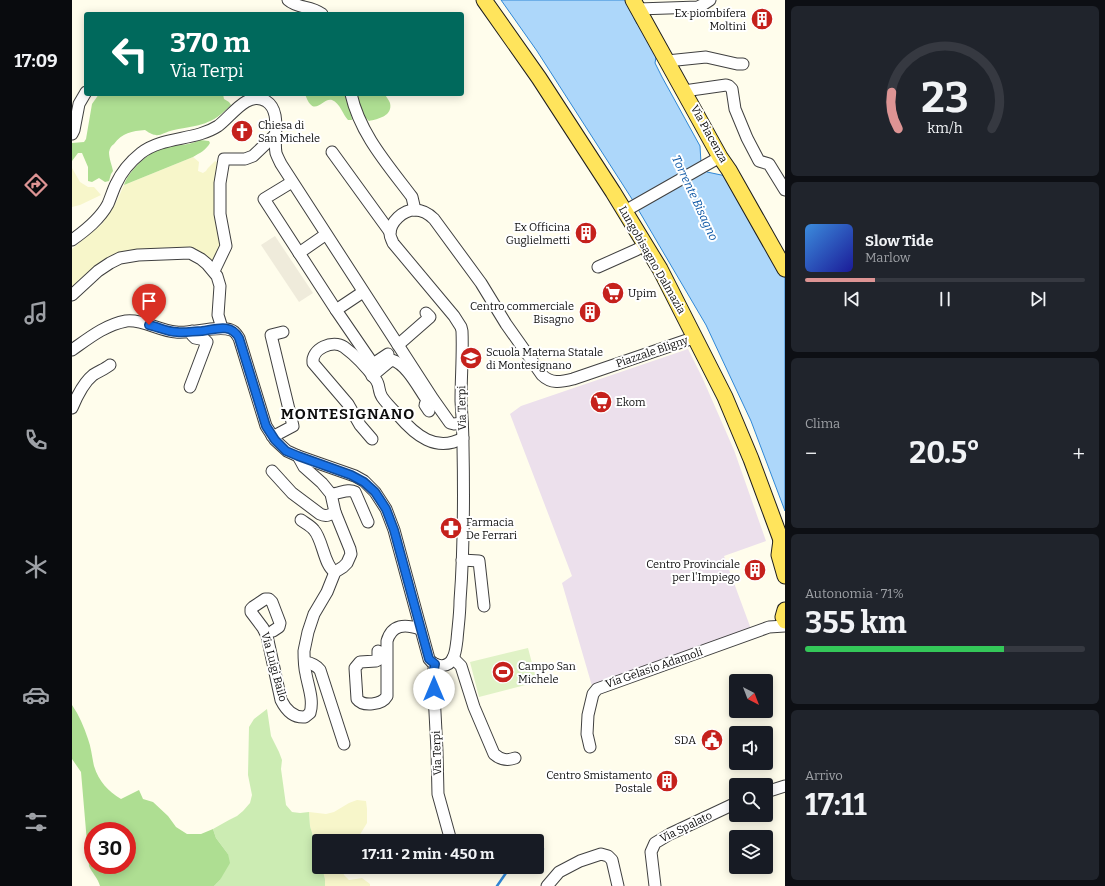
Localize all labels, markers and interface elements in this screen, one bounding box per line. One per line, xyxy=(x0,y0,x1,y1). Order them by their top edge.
building icon: Ex piombifera Moltini xyxy=(749,6,775,32)
place label: Ex piombifera Moltini xyxy=(675,7,747,33)
text: 370 m xyxy=(170,26,250,59)
icon: left xyxy=(104,28,156,80)
text: 17:09 xyxy=(14,50,58,72)
text: Via Terpi xyxy=(170,60,244,82)
text: 23 xyxy=(921,73,969,123)
street label: Via Piacenza xyxy=(688,103,730,165)
church icon: Chiesa di San Michele xyxy=(229,118,255,144)
place label: Chiesa di San Michele xyxy=(258,119,320,145)
text: km/h xyxy=(927,120,963,137)
water label: Torrente Bisagno xyxy=(669,153,721,243)
icon: directions xyxy=(22,171,50,199)
street label: Lungobisagno Dalmazia xyxy=(616,204,688,316)
building icon: Ex Officina Guglielmetti xyxy=(573,220,599,246)
place label: Ex Officina Guglielmetti xyxy=(506,221,571,247)
text: Slow Tide xyxy=(865,232,933,250)
text: Marlow xyxy=(865,250,910,265)
supermarket icon: Upim xyxy=(600,280,626,306)
pin xyxy=(132,284,166,325)
place label: Upim xyxy=(628,287,657,300)
icon: previous xyxy=(841,288,863,310)
icon: pause xyxy=(934,288,956,310)
icon: next xyxy=(1027,288,1049,310)
icon: arrive xyxy=(138,290,160,312)
icon: music xyxy=(22,299,50,327)
building icon: Centro commerciale Bisagno xyxy=(577,299,603,325)
place label: Centro commerciale Bisagno xyxy=(470,300,574,326)
street label: Piazzale Bligny xyxy=(614,334,690,370)
school or university icon: Scuola Materna Statale di Montesignano xyxy=(458,345,484,371)
place label: Scuola Materna Statale di Montesignano xyxy=(486,346,603,372)
street label: Via Terpi xyxy=(455,385,469,431)
supermarket icon: Ekom xyxy=(588,389,614,415)
place label: Ekom xyxy=(616,396,646,409)
district label: MONTESIGNANO xyxy=(281,405,415,423)
text: Clima xyxy=(805,416,840,431)
icon: phone xyxy=(22,426,50,454)
text: 20.5° xyxy=(909,435,980,471)
text: − xyxy=(805,440,817,467)
text: + xyxy=(1072,440,1085,467)
pharmacy icon: Farmacia De Ferrari xyxy=(438,515,464,541)
place label: Farmacia De Ferrari xyxy=(466,516,518,542)
icon: climate xyxy=(22,553,50,581)
building icon: Centro Provinciale per l'Impiego xyxy=(742,557,768,583)
place label: Centro Provinciale per l'Impiego xyxy=(646,558,740,584)
text: Autonomia · 71% xyxy=(805,586,904,601)
text: 355 km xyxy=(805,605,907,641)
street label: Via Luigi Bailo xyxy=(258,631,290,703)
street label: Via Gelasio Adamoli xyxy=(604,645,705,691)
sports icon: Campo San Michele xyxy=(490,659,516,685)
place label: Campo San Michele xyxy=(518,660,576,686)
position arrow xyxy=(413,668,455,710)
north arrow xyxy=(729,674,773,718)
map controls xyxy=(729,674,773,874)
icon: car xyxy=(22,681,50,709)
button: sound xyxy=(729,726,773,770)
public building icon: SDA xyxy=(699,727,725,753)
street label: Via Terpi xyxy=(430,730,444,776)
place label: SDA xyxy=(674,734,696,747)
building icon: Centro Smistamento Postale xyxy=(654,768,680,794)
text: Arrivo xyxy=(805,768,843,783)
place label: Centro Smistamento Postale xyxy=(546,769,652,795)
button: search xyxy=(729,778,773,822)
text: 17:11 xyxy=(805,787,867,823)
icon: filters xyxy=(22,808,50,836)
street label: Via Spalato xyxy=(658,809,714,845)
speed limit sign: 30 xyxy=(84,822,136,874)
button: layers xyxy=(729,830,773,874)
text: 17:11 · 2 min · 450 m xyxy=(362,845,494,863)

